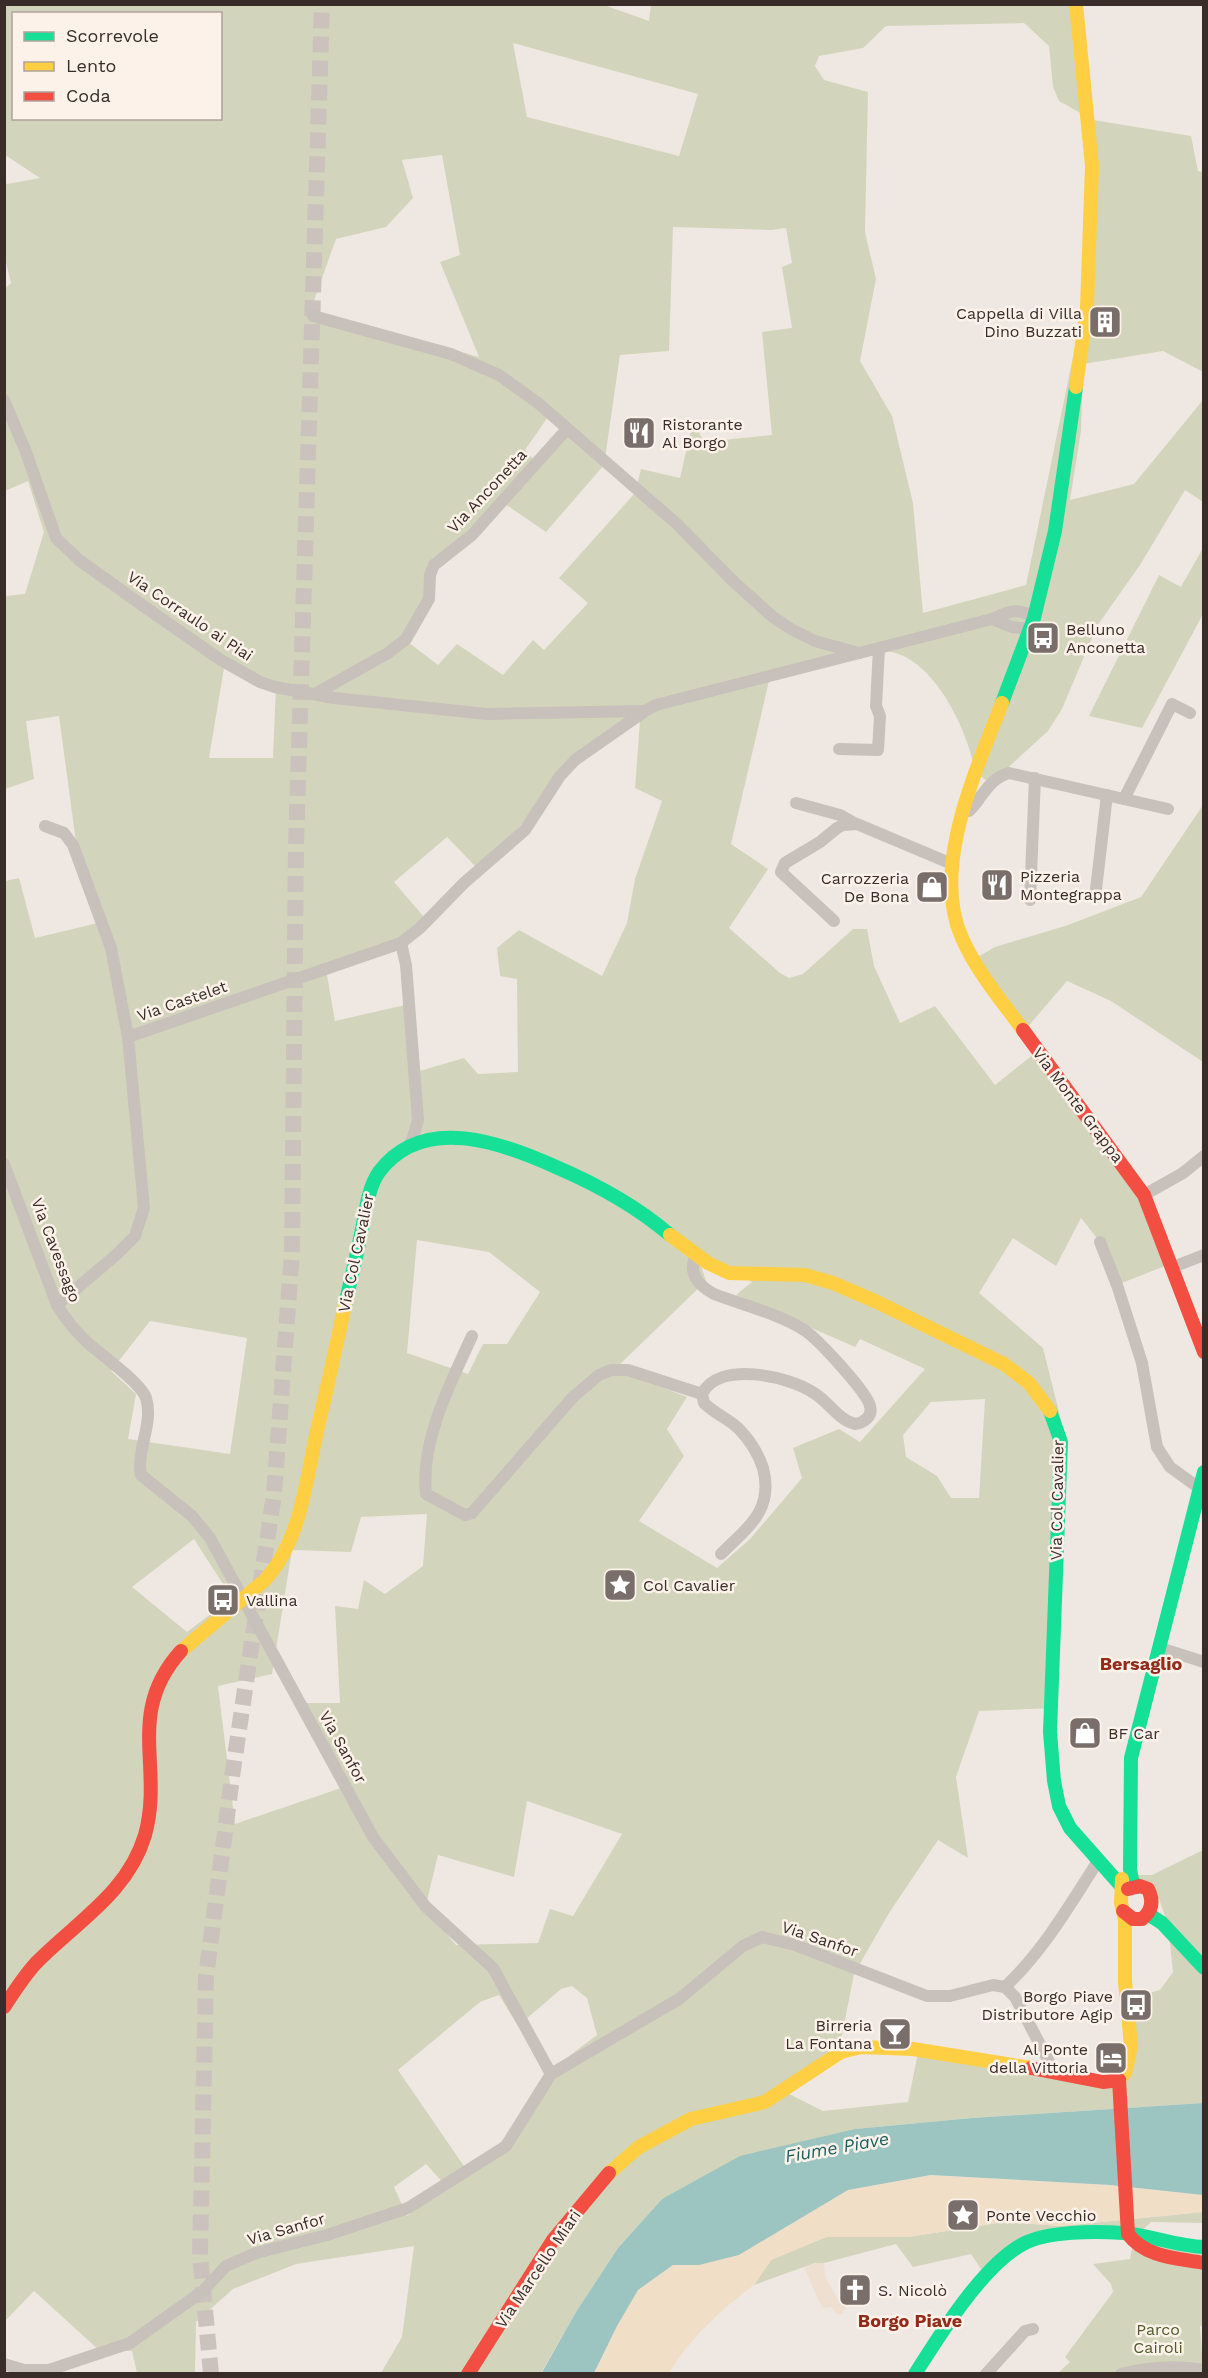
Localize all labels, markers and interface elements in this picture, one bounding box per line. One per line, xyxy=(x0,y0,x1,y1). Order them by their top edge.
legend xyxy=(12,12,222,120)
text: Scorrevole xyxy=(66,25,159,46)
text: Lento xyxy=(66,55,116,76)
text: Coda xyxy=(66,85,111,106)
place label: Cappella di Villa Dino Buzzati xyxy=(956,304,1082,341)
building icon: Cappella di Villa Dino Buzzati xyxy=(1087,304,1123,340)
restaurant icon: Ristorante Al Borgo xyxy=(621,415,657,451)
place label: Ristorante Al Borgo xyxy=(662,415,743,452)
street label: Via Anconetta xyxy=(443,445,531,537)
street label: Via Corraulo ai Piai xyxy=(124,567,256,665)
bus stop icon: Belluno Anconetta xyxy=(1025,620,1061,656)
place label: Belluno Anconetta xyxy=(1066,620,1145,657)
restaurant icon: Pizzeria Montegrappa xyxy=(979,867,1015,903)
place label: Pizzeria Montegrappa xyxy=(1020,867,1122,904)
place label: Carrozzeria De Bona xyxy=(821,869,909,906)
shop icon: Carrozzeria De Bona xyxy=(914,869,950,905)
street label: Via Castelet xyxy=(135,977,230,1025)
street label: Via Monte Grappa xyxy=(1029,1044,1127,1166)
street label: Via Col Cavalier xyxy=(334,1191,378,1314)
street label: Via Cavessago xyxy=(27,1195,85,1305)
street label: Via Col Cavalier xyxy=(1046,1439,1068,1561)
place icon: Col Cavalier xyxy=(602,1567,638,1603)
place label: Col Cavalier xyxy=(643,1576,736,1595)
bus stop icon: Vallina xyxy=(205,1582,241,1618)
place label: Vallina xyxy=(246,1591,297,1610)
district label: Bersaglio xyxy=(1100,1653,1182,1674)
street label: Via Sanfor xyxy=(315,1707,371,1787)
shop icon: BF Car xyxy=(1067,1715,1103,1751)
place label: BF Car xyxy=(1108,1724,1160,1743)
street label: Via Sanfor xyxy=(779,1917,861,1961)
place label: Borgo Piave Distributore Agip xyxy=(981,1987,1113,2024)
bus stop icon: Borgo Piave Distributore Agip xyxy=(1118,1987,1154,2023)
place label: Birreria La Fontana xyxy=(785,2016,872,2053)
bar icon: Birreria La Fontana xyxy=(877,2016,913,2052)
place label: Al Ponte della Vittoria xyxy=(989,2040,1088,2077)
hotel icon: Al Ponte della Vittoria xyxy=(1093,2040,1129,2076)
water label: Fiume Piave xyxy=(783,2128,891,2166)
place icon: Ponte Vecchio xyxy=(945,2197,981,2233)
street label: Via Marcello Miari xyxy=(491,2206,585,2332)
place label: Ponte Vecchio xyxy=(986,2206,1096,2225)
street label: Via Sanfor xyxy=(245,2209,327,2249)
church icon: S. Nicolò xyxy=(837,2272,873,2308)
place label: S. Nicolò xyxy=(878,2281,947,2300)
district label: Borgo Piave xyxy=(858,2310,962,2331)
park label: Parco Cairoli xyxy=(1133,2320,1183,2357)

